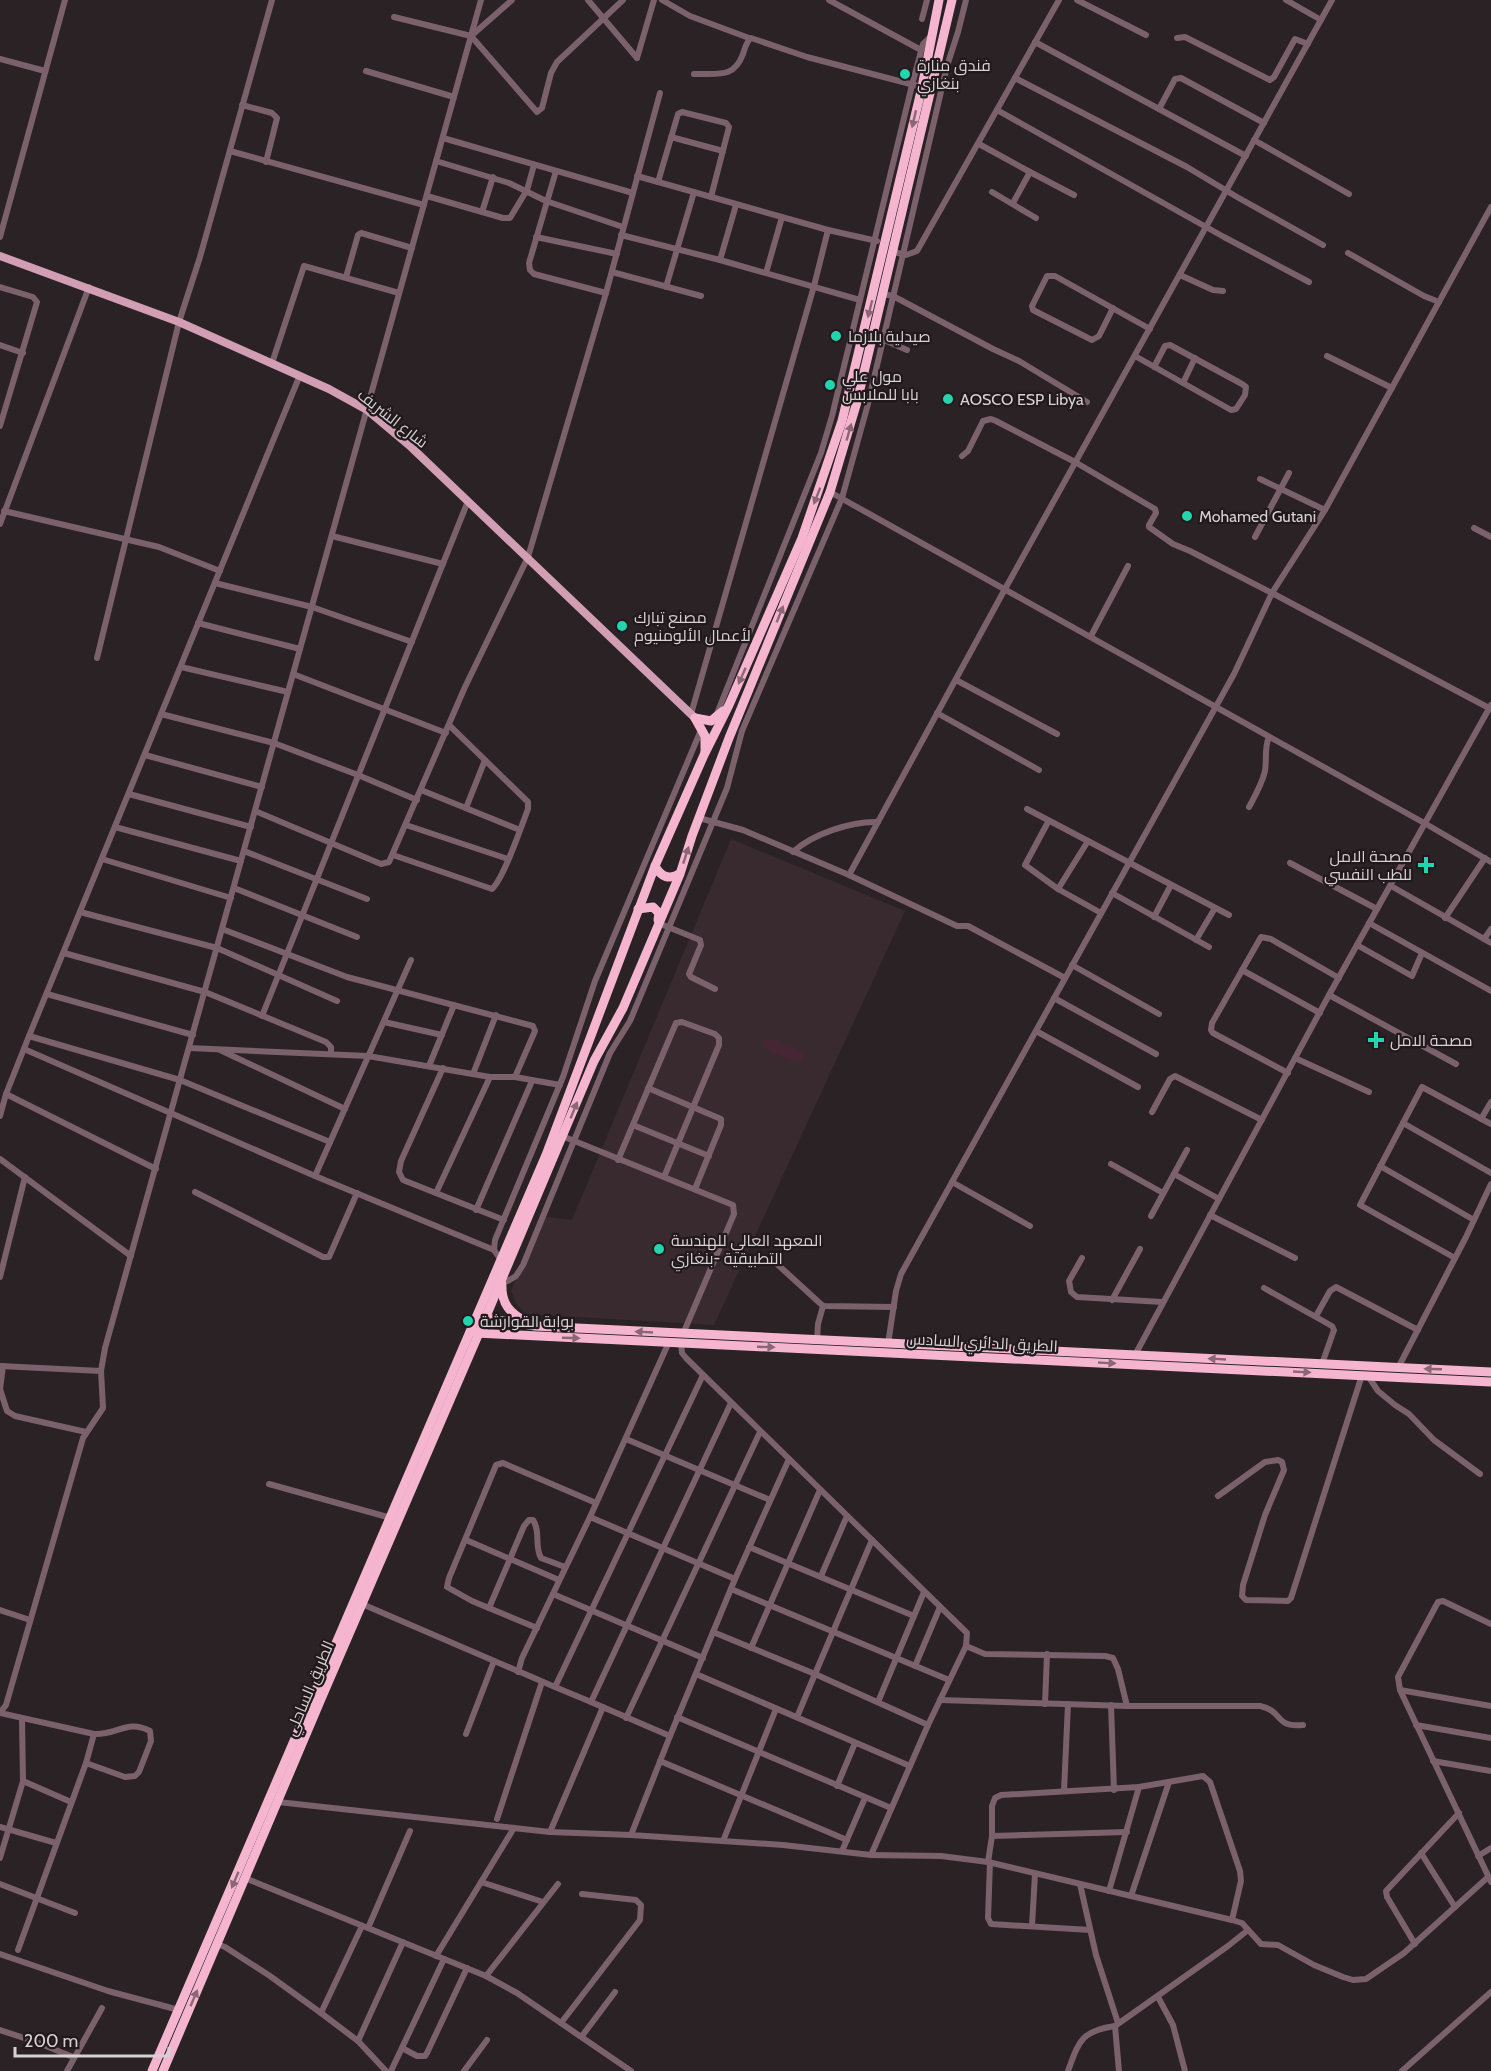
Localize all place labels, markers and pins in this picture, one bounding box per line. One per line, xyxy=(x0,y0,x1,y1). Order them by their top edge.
place label: فندق منارة بنغازي xyxy=(917,56,991,97)
marker: فندق منارة بنغازي xyxy=(898,67,912,81)
place label: صيدلية بلازما xyxy=(848,327,931,346)
marker: صيدلية بلازما xyxy=(829,329,843,343)
place label: مول علي بابا للملابس xyxy=(842,367,919,405)
marker: مول علي بابا للملابس xyxy=(823,378,837,392)
place label: AOSCO ESP Libya xyxy=(960,390,1084,409)
marker: AOSCO ESP Libya xyxy=(941,392,955,406)
place label: Mohamed Gutani xyxy=(1199,507,1316,526)
marker: Mohamed Gutani xyxy=(1180,509,1194,523)
place label: مصنع تبارك لأعمال الألومنيوم xyxy=(634,608,751,647)
marker: مصنع تبارك لأعمال الألومنيوم xyxy=(615,619,629,633)
place label: مصحة الامل للطب النفسي xyxy=(1324,847,1412,887)
marker: مصحة الامل للطب النفسي xyxy=(1417,856,1435,874)
marker: مصحة الامل xyxy=(1367,1031,1385,1049)
place label: مصحة الامل xyxy=(1390,1031,1472,1051)
place label: المعهد العالي للهندسة التطبيقية -بنغازي xyxy=(671,1231,823,1272)
marker: المعهد العالي للهندسة التطبيقية -بنغازي xyxy=(652,1242,666,1256)
place label: بوابة القوارشة xyxy=(480,1312,574,1331)
marker: بوابة القوارشة xyxy=(461,1314,475,1328)

